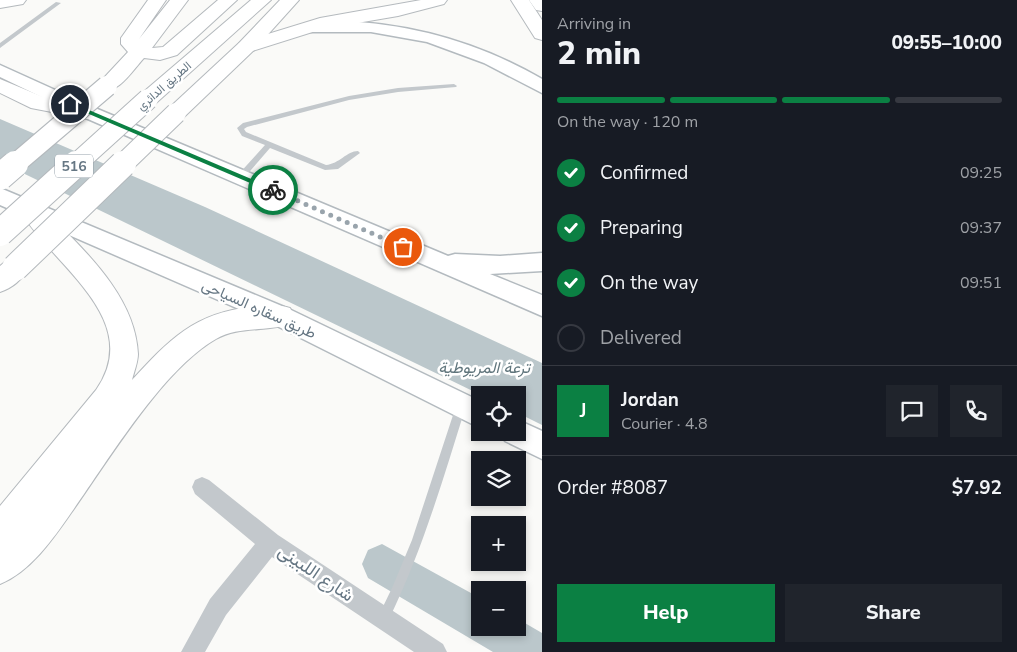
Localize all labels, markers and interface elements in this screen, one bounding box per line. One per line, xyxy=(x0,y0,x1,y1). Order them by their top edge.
text: Arriving in xyxy=(557,13,631,35)
text: 09:55–10:00 xyxy=(891,30,1002,56)
text: 2 min xyxy=(557,32,641,75)
street label: الطريق الدائري xyxy=(133,58,196,116)
pin xyxy=(49,83,91,125)
icon: home xyxy=(56,90,84,118)
text: On the way · 120 m xyxy=(557,111,698,133)
road number: 516 xyxy=(55,154,93,178)
icon: check xyxy=(557,159,585,187)
text: Confirmed xyxy=(600,160,688,186)
text: 09:25 xyxy=(960,162,1002,184)
courier xyxy=(248,165,298,215)
icon: bike xyxy=(259,176,287,204)
icon: check xyxy=(557,214,585,242)
text: Preparing xyxy=(600,215,683,241)
text: 09:37 xyxy=(960,217,1002,239)
pin xyxy=(382,226,424,268)
icon: bag xyxy=(389,233,417,261)
icon: check xyxy=(557,269,585,297)
text: On the way xyxy=(600,270,698,296)
text: 09:51 xyxy=(960,272,1002,294)
street label: طريق سقاره السياحى xyxy=(199,275,320,343)
text: Delivered xyxy=(600,325,682,351)
water label: ترعة المريوطية xyxy=(438,357,532,379)
button: chat xyxy=(886,385,938,437)
button: phone xyxy=(950,385,1002,437)
map controls xyxy=(471,386,526,636)
button: locate xyxy=(471,386,526,441)
text: Jordan xyxy=(621,387,679,413)
text: J xyxy=(580,398,586,424)
text: Courier · 4.8 xyxy=(621,413,707,435)
button: layers xyxy=(471,451,526,506)
text: Order #8087 xyxy=(557,475,668,501)
text: $7.92 xyxy=(952,475,1002,501)
button: + xyxy=(471,516,526,571)
street label: شارع اللبينى xyxy=(273,539,359,607)
button: − xyxy=(471,581,526,636)
button: Help xyxy=(557,584,775,642)
button: Share xyxy=(785,584,1002,642)

